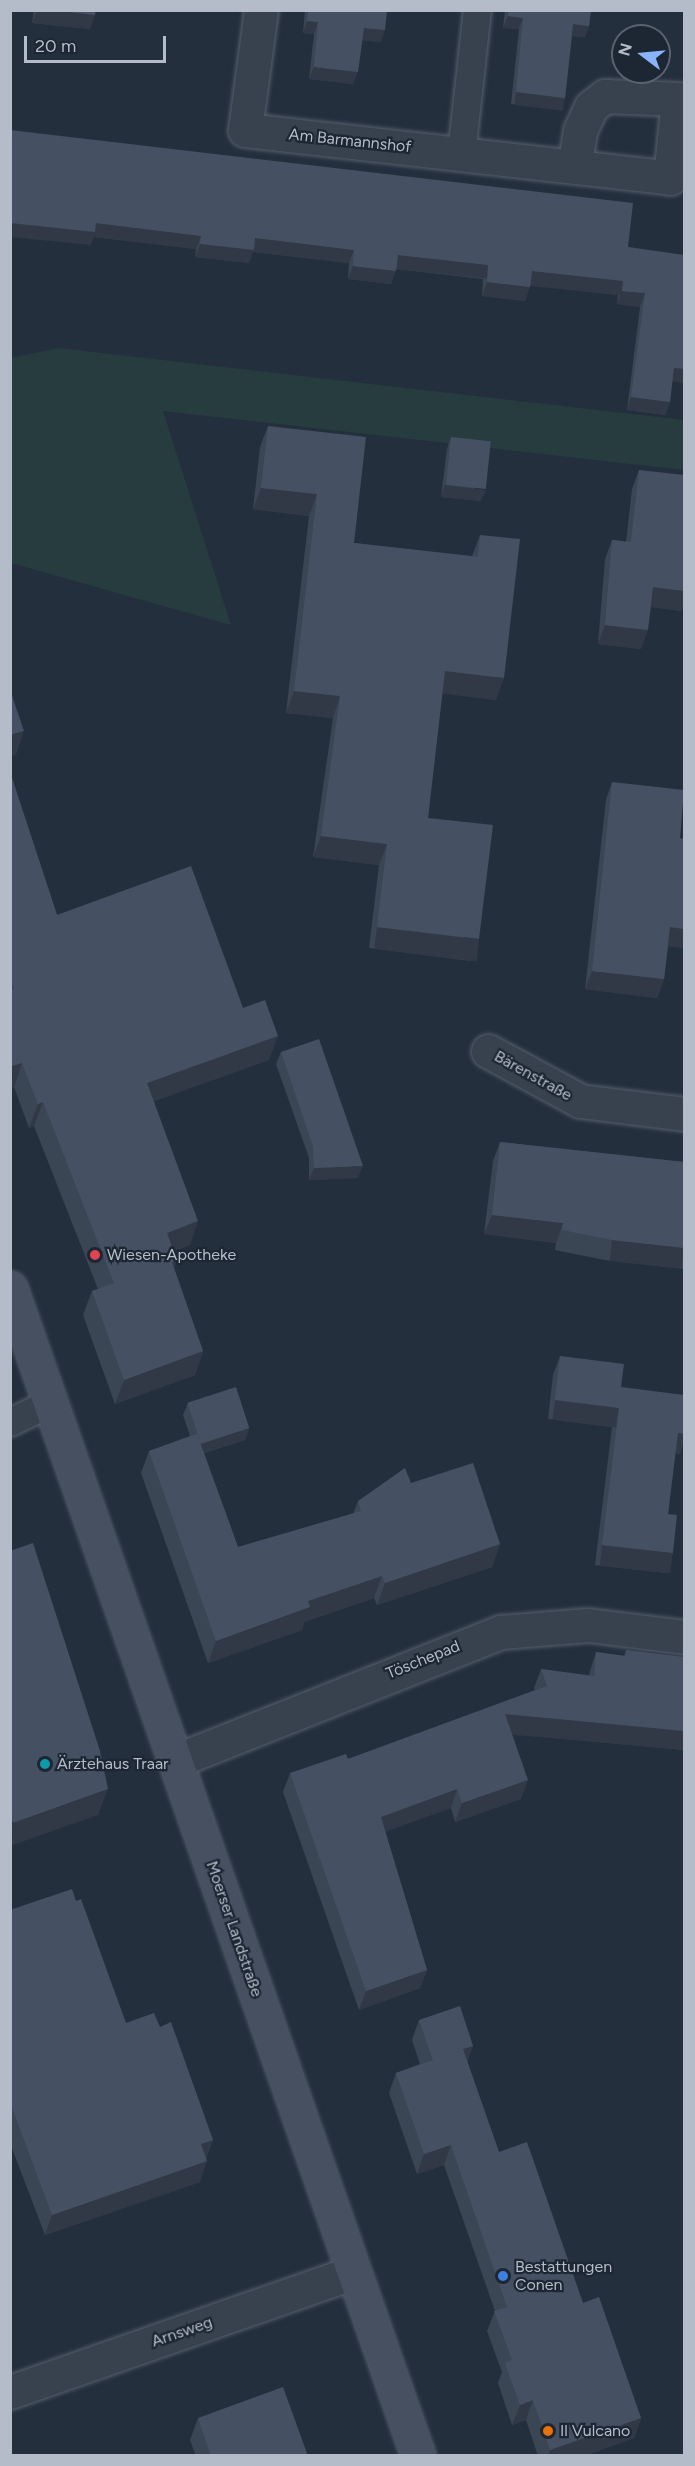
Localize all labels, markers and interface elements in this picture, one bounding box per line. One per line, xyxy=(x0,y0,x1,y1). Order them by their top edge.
scale bar xyxy=(27,24,170,62)
north arrow xyxy=(611,24,671,84)
text: 20 m xyxy=(35,35,76,57)
text: N xyxy=(614,41,636,58)
street label: Am Barmannshof xyxy=(288,125,412,157)
street label: Bärenstraße xyxy=(491,1047,575,1105)
place label: Wiesen-Apotheke xyxy=(107,1245,236,1265)
marker: Wiesen-Apotheke xyxy=(88,1248,102,1262)
street label: Töschepad xyxy=(383,1637,463,1683)
place label: Ärztehaus Traar xyxy=(57,1754,168,1774)
marker: Ärztehaus Traar xyxy=(38,1757,52,1771)
street label: Moerser Landstraße xyxy=(202,1859,266,1999)
place label: Bestattungen Conen xyxy=(515,2257,612,2295)
marker: Bestattungen Conen xyxy=(496,2269,510,2283)
street label: Arnsweg xyxy=(149,2313,215,2351)
place label: Il Vulcano xyxy=(560,2421,630,2441)
marker: Il Vulcano xyxy=(541,2424,555,2438)

